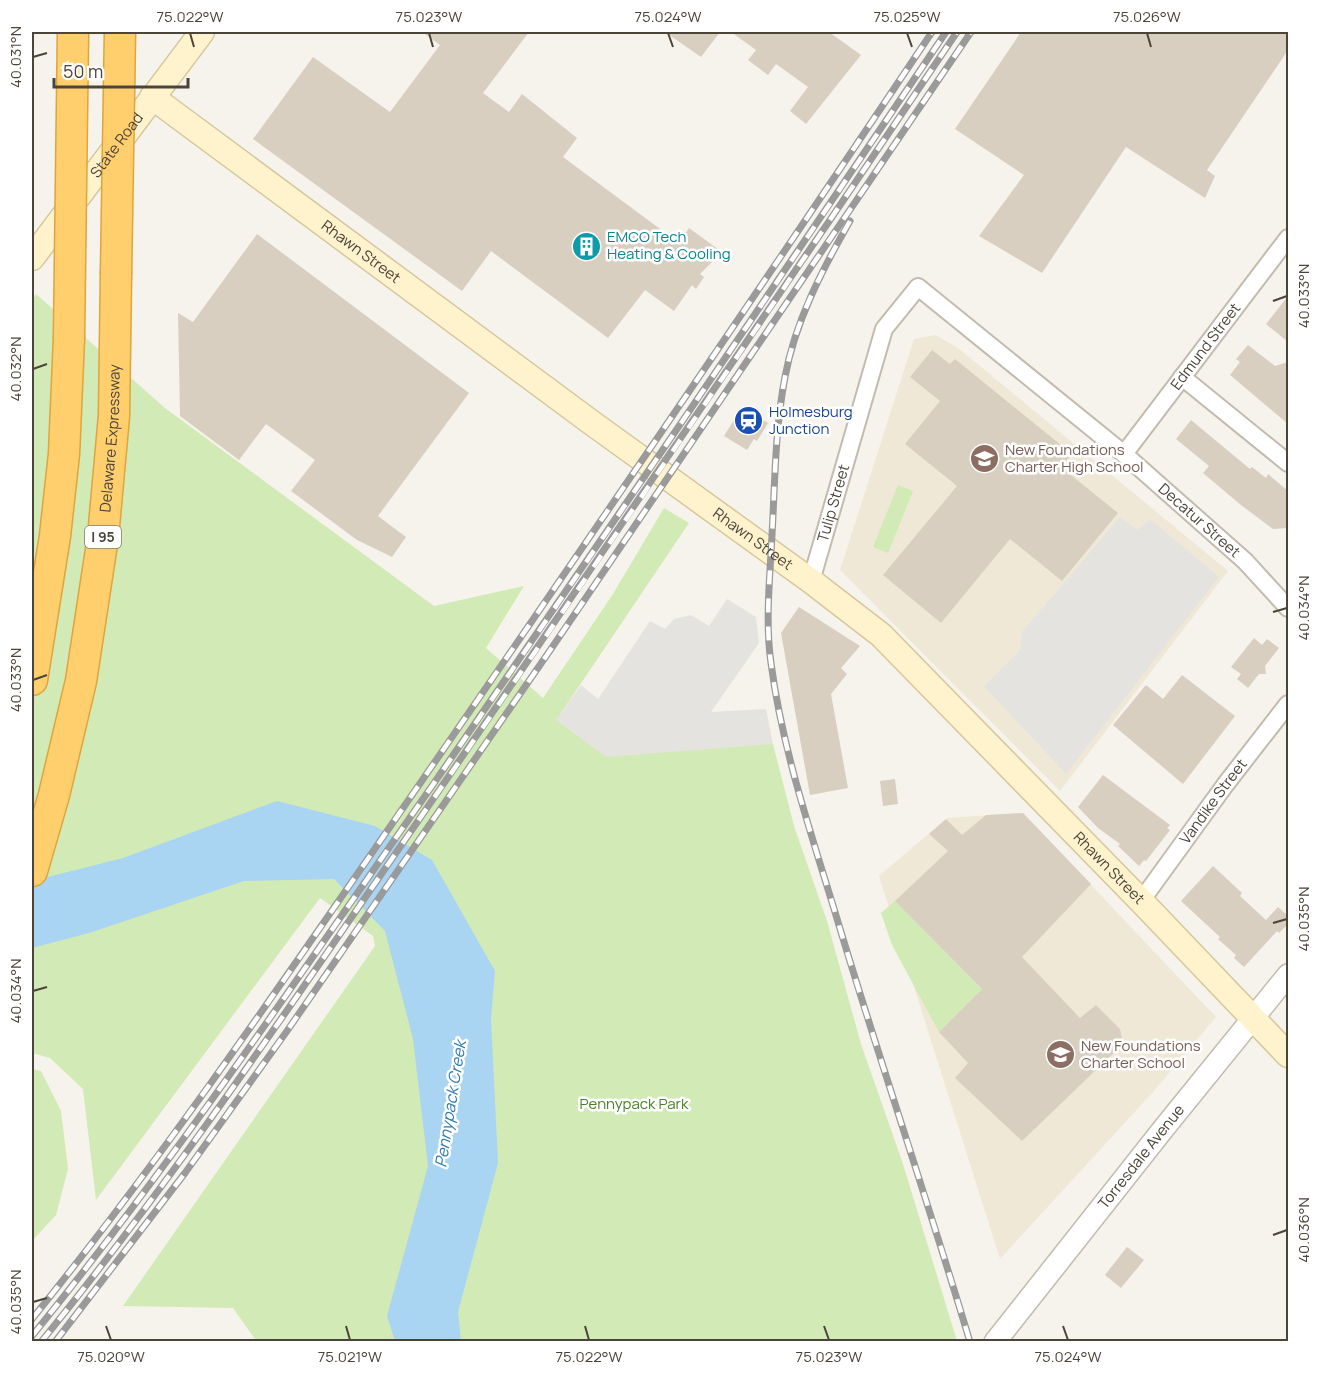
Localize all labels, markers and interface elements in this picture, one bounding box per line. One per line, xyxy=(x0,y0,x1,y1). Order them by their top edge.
text: 75.022°W xyxy=(156,6,224,27)
text: 75.023°W xyxy=(396,6,462,27)
text: 75.024°W xyxy=(634,6,702,27)
text: 75.025°W xyxy=(873,6,941,27)
text: 75.026°W xyxy=(1113,6,1181,27)
text: 40.031°N xyxy=(5,26,26,88)
scale bar xyxy=(54,51,188,89)
text: 50 m xyxy=(63,59,103,83)
street label: State Road xyxy=(85,108,148,182)
street label: Rhawn Street xyxy=(317,215,405,288)
place label: EMCO Tech Heating & Cooling xyxy=(607,226,731,264)
building icon: EMCO Tech Heating & Cooling xyxy=(570,230,602,262)
text: 40.033°N xyxy=(1293,264,1314,328)
street label: Edmund Street xyxy=(1165,298,1245,394)
text: 40.032°N xyxy=(5,337,26,401)
street label: Delaware Expressway xyxy=(94,364,125,513)
place label: Holmesburg Junction xyxy=(769,401,853,439)
station icon: Holmesburg Junction xyxy=(732,405,764,437)
place label: New Foundations Charter High School xyxy=(1005,439,1144,477)
school or university icon: New Foundations Charter High School xyxy=(968,443,1000,475)
street label: Tulip Street xyxy=(812,462,854,544)
street label: Decatur Street xyxy=(1154,478,1245,562)
street label: Rhawn Street xyxy=(709,503,797,575)
road number: I 95 xyxy=(85,526,121,548)
text: 40.034°N xyxy=(1293,575,1314,641)
text: 40.033°N xyxy=(5,648,26,712)
street label: Vandike Street xyxy=(1175,754,1252,848)
street label: Rhawn Street xyxy=(1069,827,1150,909)
text: 40.035°N xyxy=(1293,887,1314,951)
text: 40.034°N xyxy=(5,958,26,1024)
place label: New Foundations Charter School xyxy=(1081,1035,1201,1073)
water label: Pennypack Creek xyxy=(429,1037,471,1169)
school or university icon: New Foundations Charter School xyxy=(1044,1039,1076,1071)
park label: Pennypack Park xyxy=(580,1093,689,1114)
street label: Torresdale Avenue xyxy=(1093,1100,1189,1213)
text: 40.036°N xyxy=(1293,1197,1314,1263)
text: 40.035°N xyxy=(5,1270,26,1334)
text: 75.020°W xyxy=(77,1346,145,1367)
text: 75.021°W xyxy=(318,1346,382,1367)
text: 75.022°W xyxy=(555,1346,623,1367)
text: 75.023°W xyxy=(796,1346,862,1367)
text: 75.024°W xyxy=(1034,1346,1102,1367)

